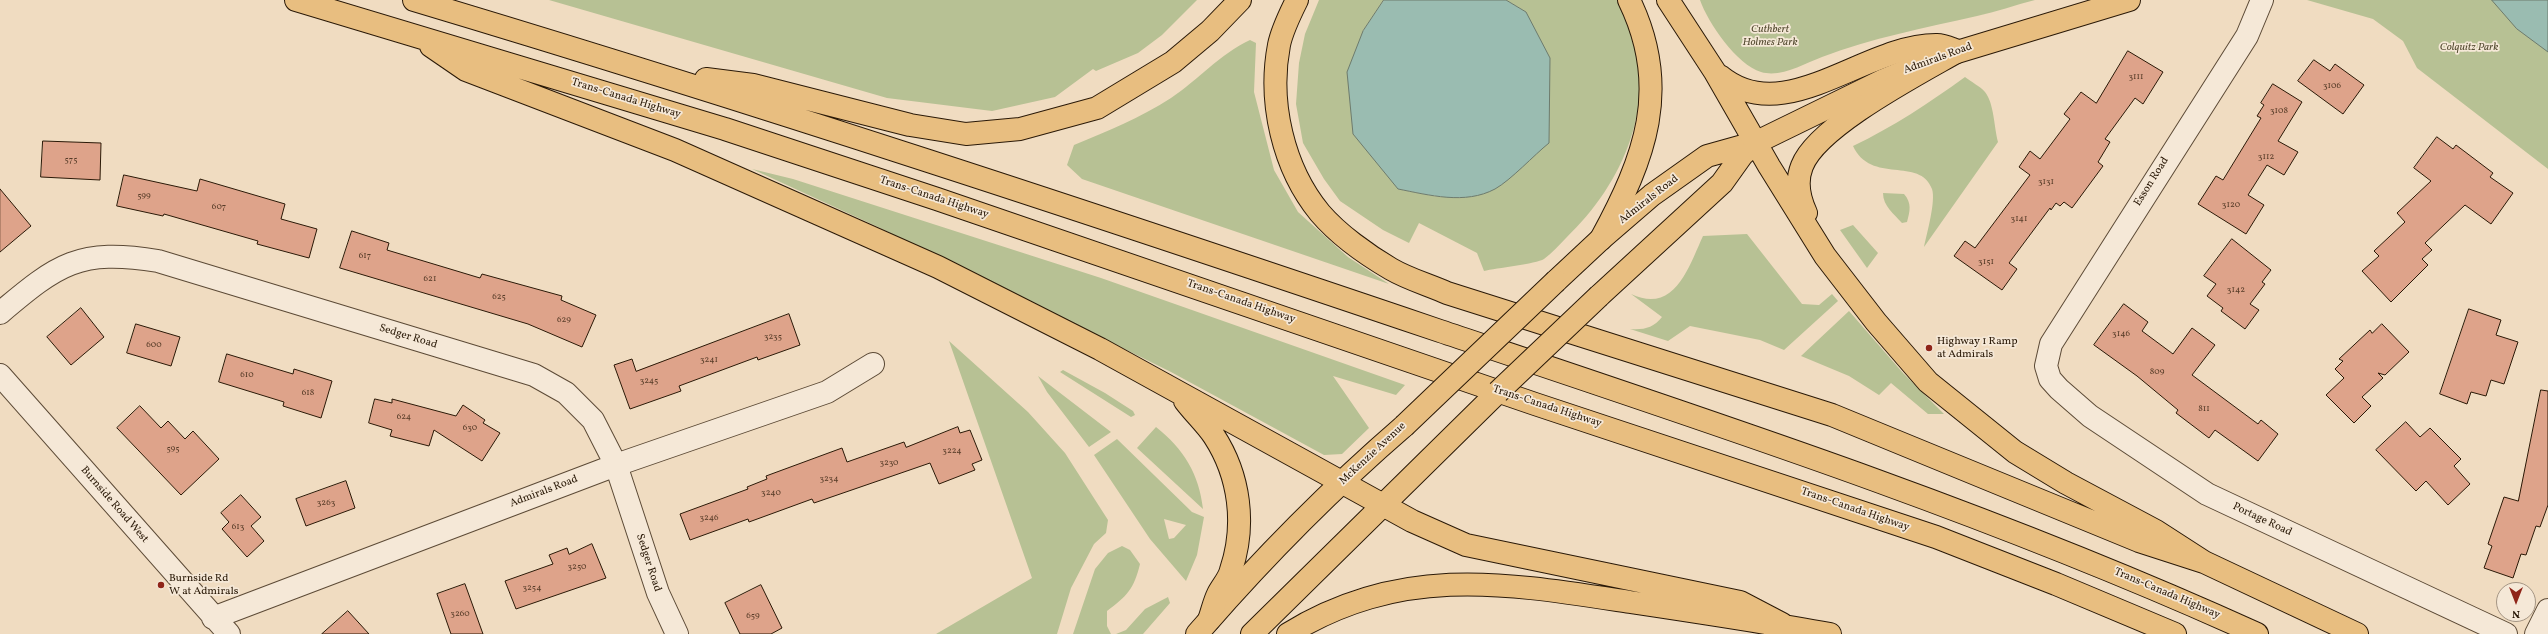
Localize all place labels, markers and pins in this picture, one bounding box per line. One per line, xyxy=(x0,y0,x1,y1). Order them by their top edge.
place label: Highway 1 Ramp at Admirals xyxy=(1937,335,2018,361)
marker: Highway 1 Ramp at Admirals xyxy=(1924,343,1934,353)
place label: Burnside Rd W at Admirals xyxy=(169,572,238,598)
marker: Burnside Rd W at Admirals xyxy=(156,580,166,590)

